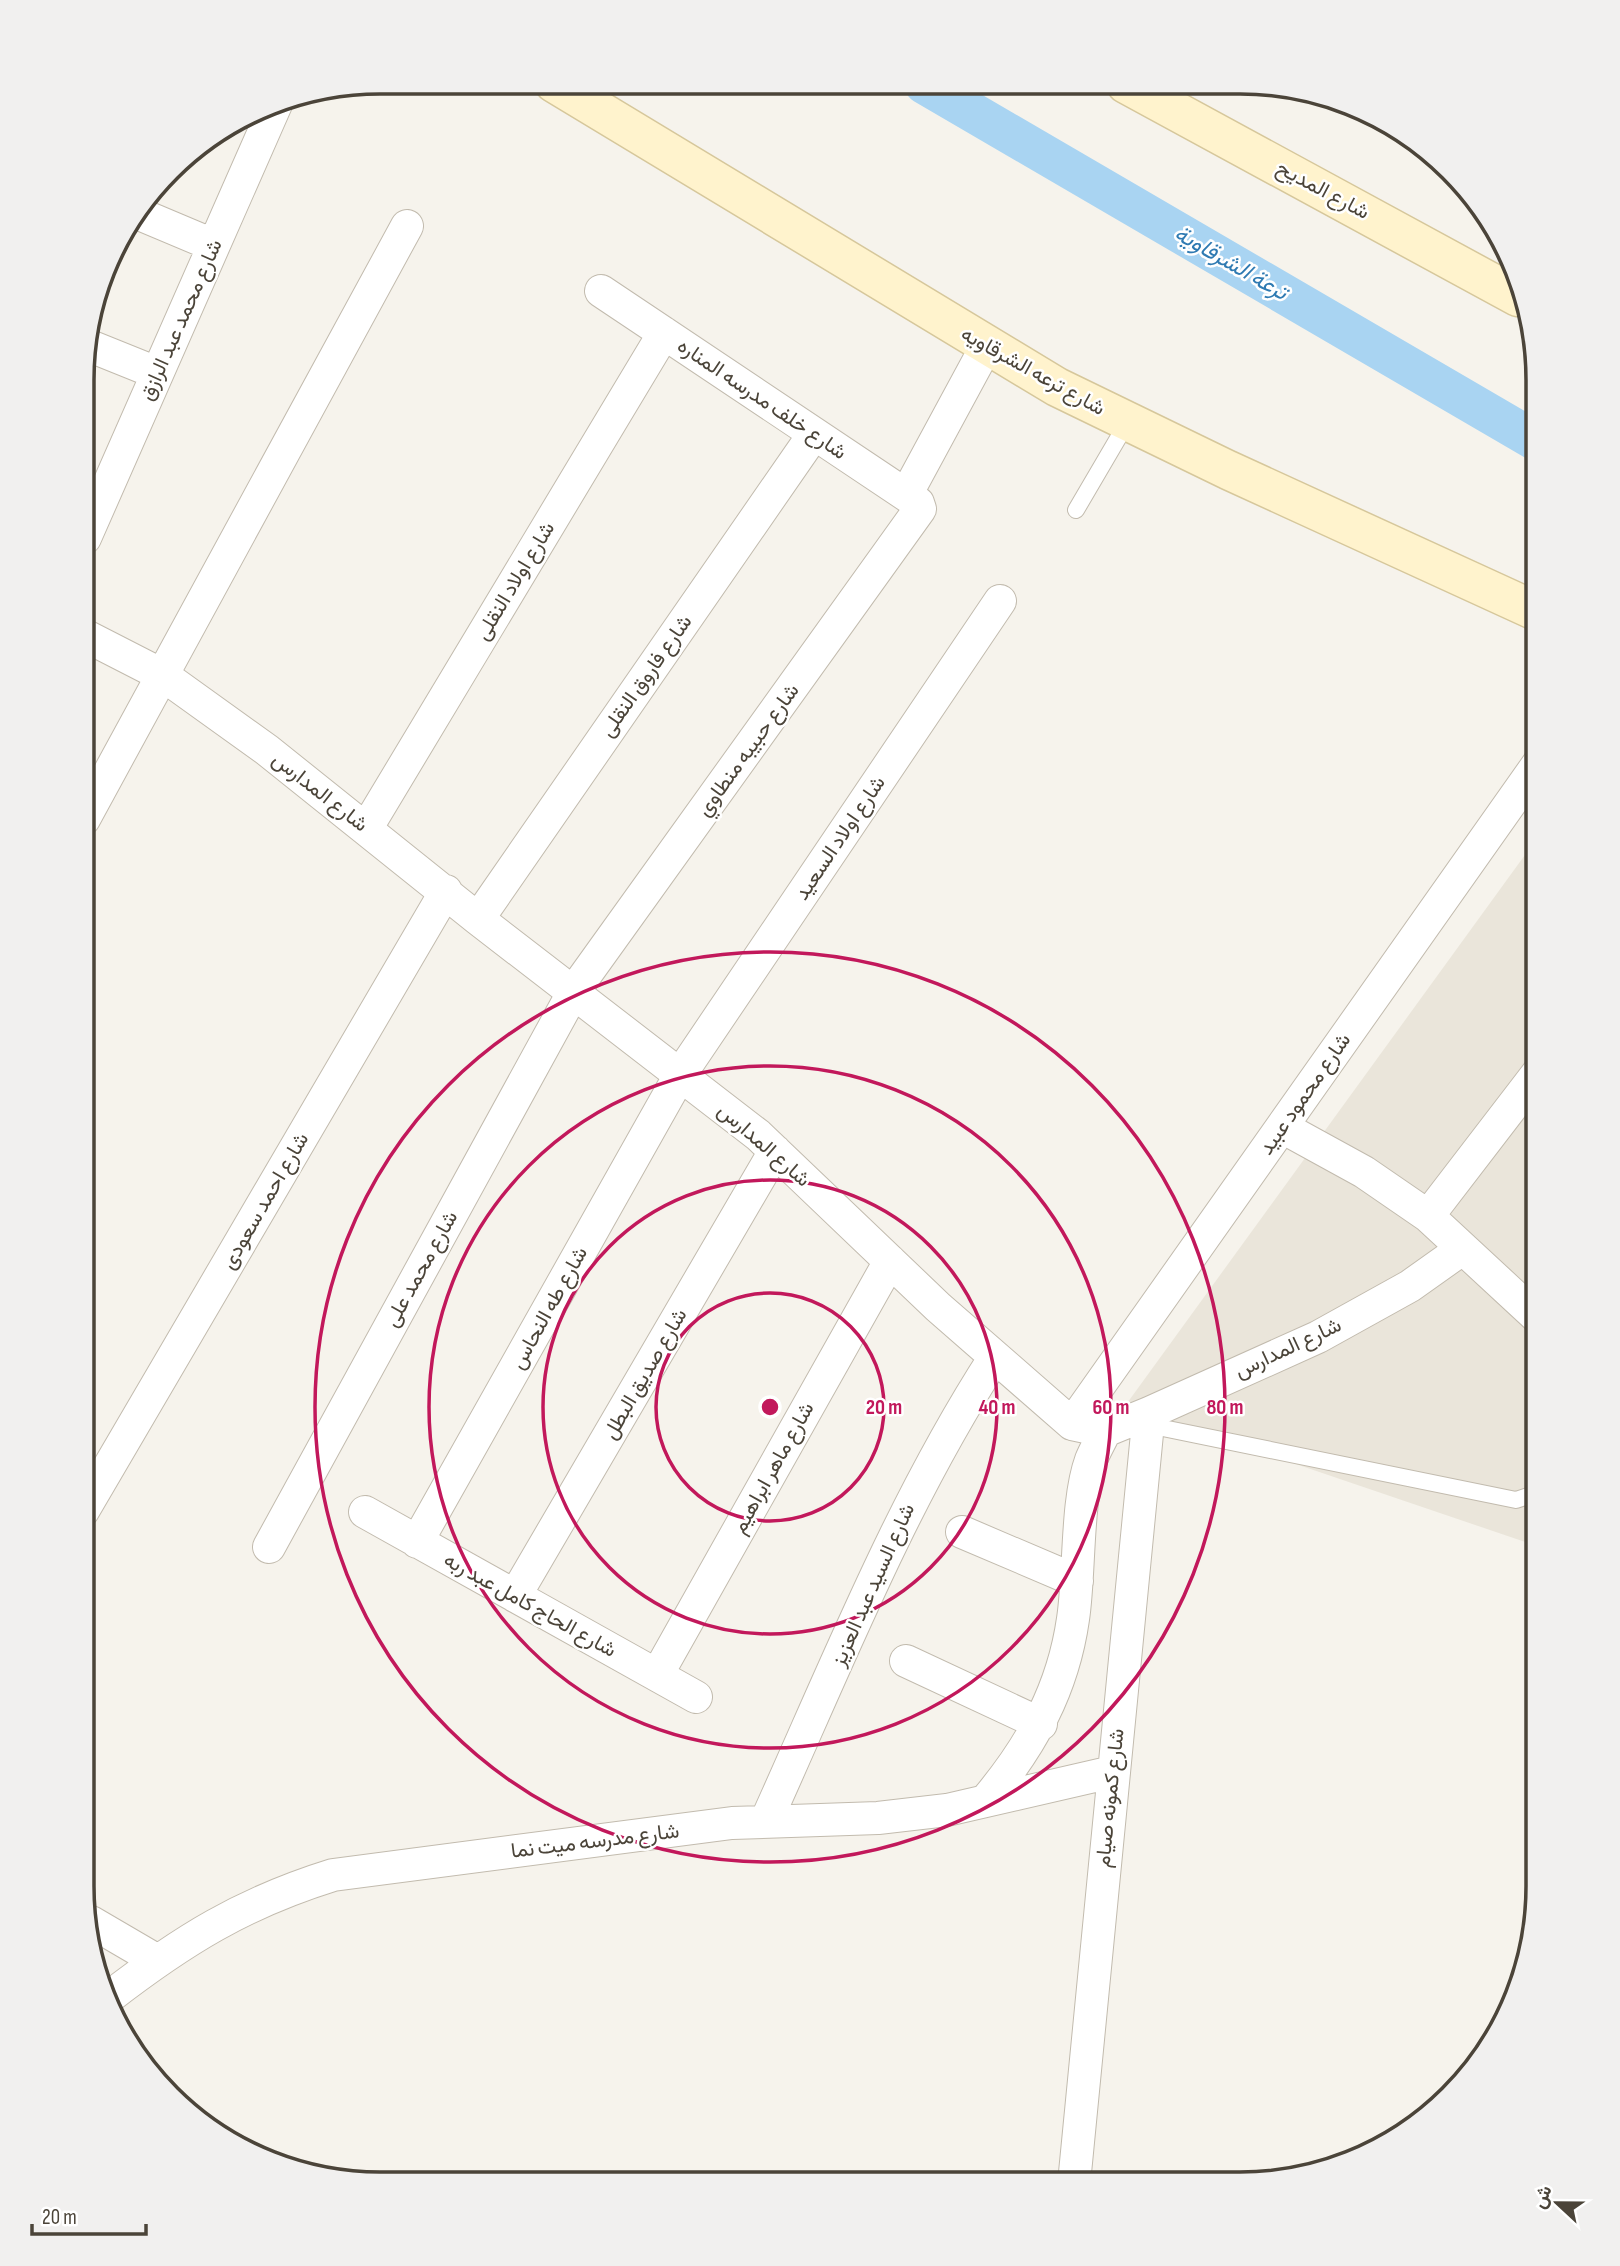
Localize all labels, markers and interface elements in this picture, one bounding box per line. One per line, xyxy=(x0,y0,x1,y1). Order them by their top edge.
street label: شارع المديح xyxy=(1272,155,1374,226)
water label: ترعة الشرقاوية xyxy=(1169,219,1295,308)
street label: شارع محمد عبد الرازق xyxy=(134,235,229,405)
street label: شارع ترعه الشرقاويه xyxy=(956,321,1109,422)
street label: شارع خلف مدرسه المناره xyxy=(672,333,851,466)
street label: شارع اولاد النقلى xyxy=(470,517,561,645)
street label: شارع فاروق النقلى xyxy=(595,610,698,743)
street label: شارع حبيبه منطاوي xyxy=(691,679,808,824)
street label: شارع المدارس xyxy=(266,747,373,838)
street label: شارع اولاد السعيد xyxy=(789,771,892,905)
street label: شارع محمود عبيد xyxy=(1254,1028,1357,1160)
street label: شارع المدارس xyxy=(712,1098,816,1193)
street label: شارع احمد سعودى xyxy=(216,1128,315,1274)
street label: شارع محمد على xyxy=(379,1207,464,1332)
street label: شارع طه النحاس xyxy=(505,1242,594,1374)
street label: شارع صديق البطل xyxy=(597,1304,693,1444)
street label: شارع المدارس xyxy=(1231,1312,1346,1385)
centre of rings xyxy=(758,1395,782,1419)
text: 20 m xyxy=(866,1395,902,1420)
text: 40 m xyxy=(979,1395,1015,1420)
text: 60 m xyxy=(1092,1395,1130,1420)
text: 80 m xyxy=(1206,1395,1244,1420)
street label: شارع ماهر ابراهيم xyxy=(727,1398,820,1539)
street label: شارع السيد عبد العزيز xyxy=(825,1500,921,1672)
street label: شارع الحاج كامل عبد ربه xyxy=(439,1547,621,1664)
street label: شارع كمونه صيام xyxy=(1090,1727,1131,1869)
street label: شارع مدرسه ميت نما xyxy=(509,1818,681,1865)
north arrow xyxy=(1522,2168,1592,2238)
text: ش xyxy=(1528,2182,1558,2212)
scale bar xyxy=(32,2192,145,2236)
text: 20 m xyxy=(42,2205,77,2230)

